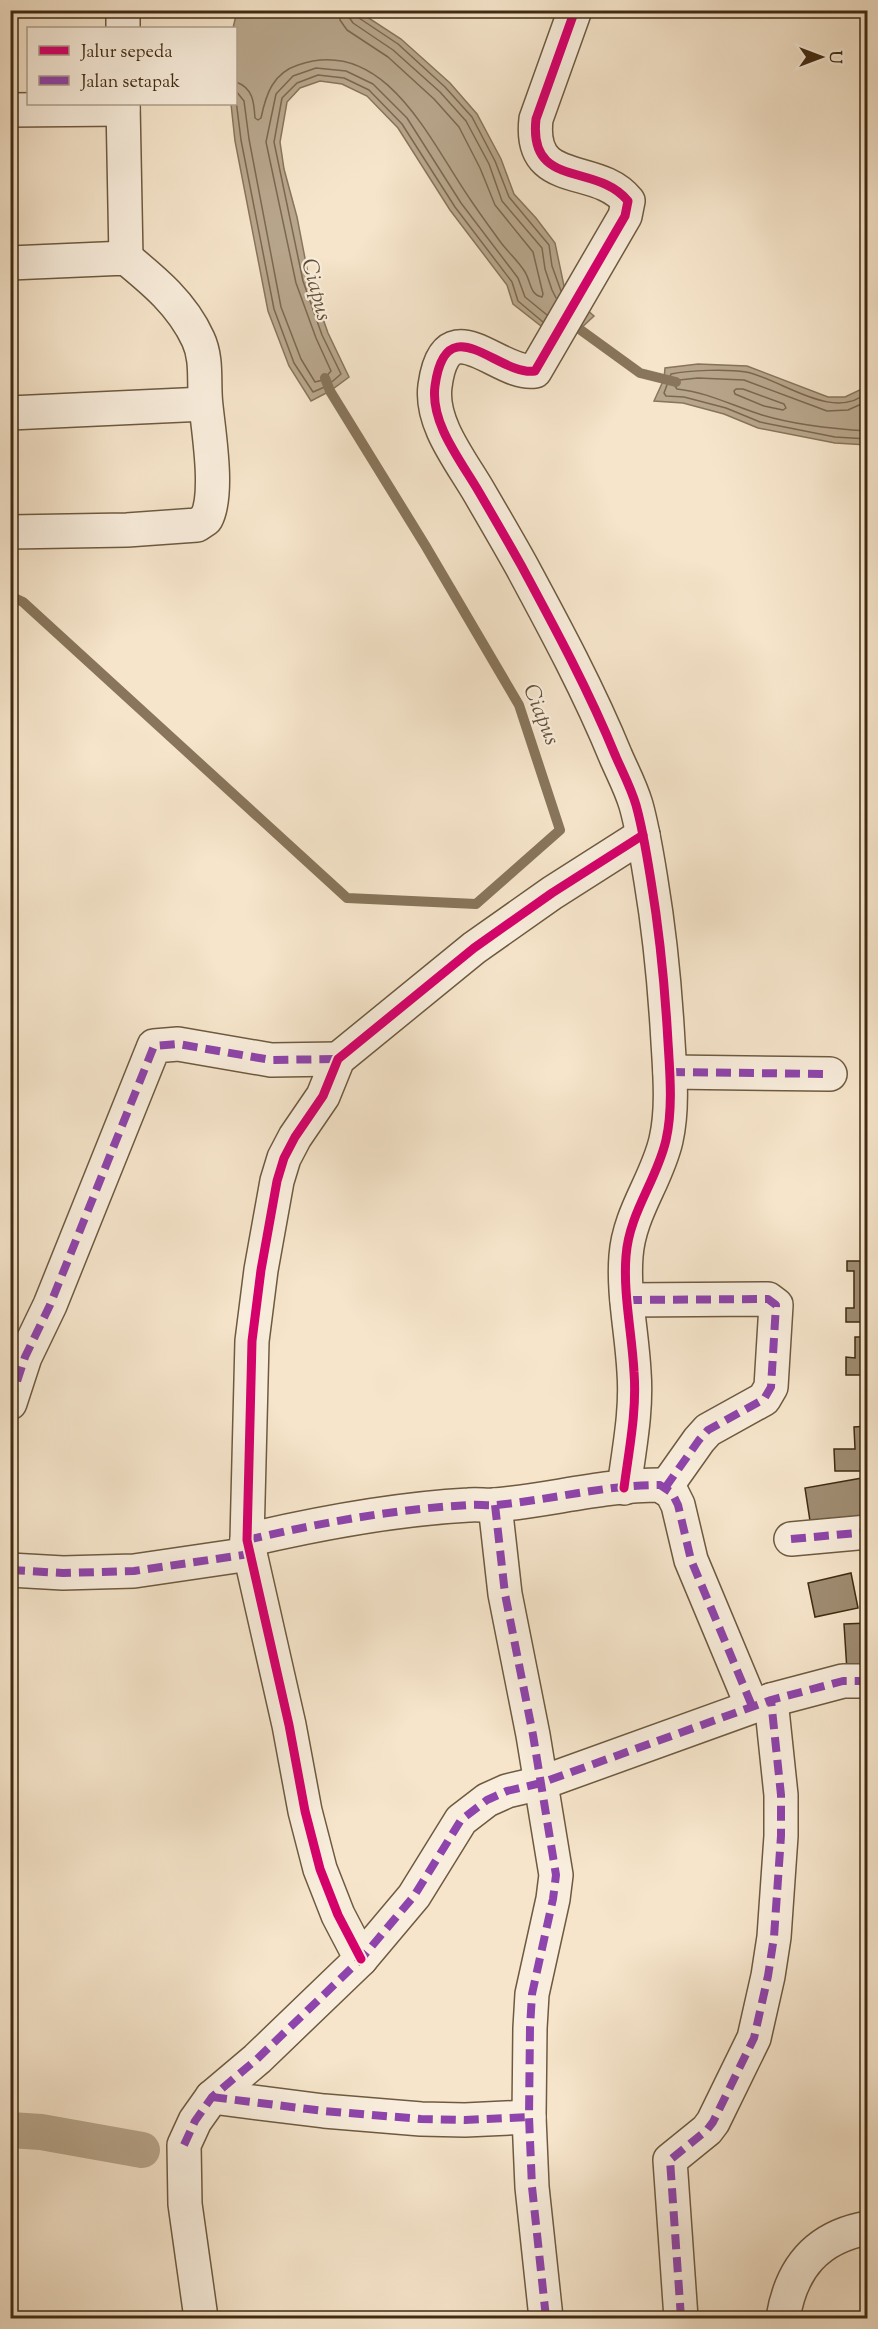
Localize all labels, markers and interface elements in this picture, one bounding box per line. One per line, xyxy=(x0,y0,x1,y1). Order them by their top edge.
legend xyxy=(27,27,237,105)
north arrow xyxy=(791,27,851,87)
text: Jalur sepeda xyxy=(80,40,172,66)
text: U xyxy=(822,50,845,64)
text: Jalan setapak xyxy=(80,70,180,96)
water label: Ciapus xyxy=(291,255,339,325)
water label: Ciapus xyxy=(513,680,567,750)

